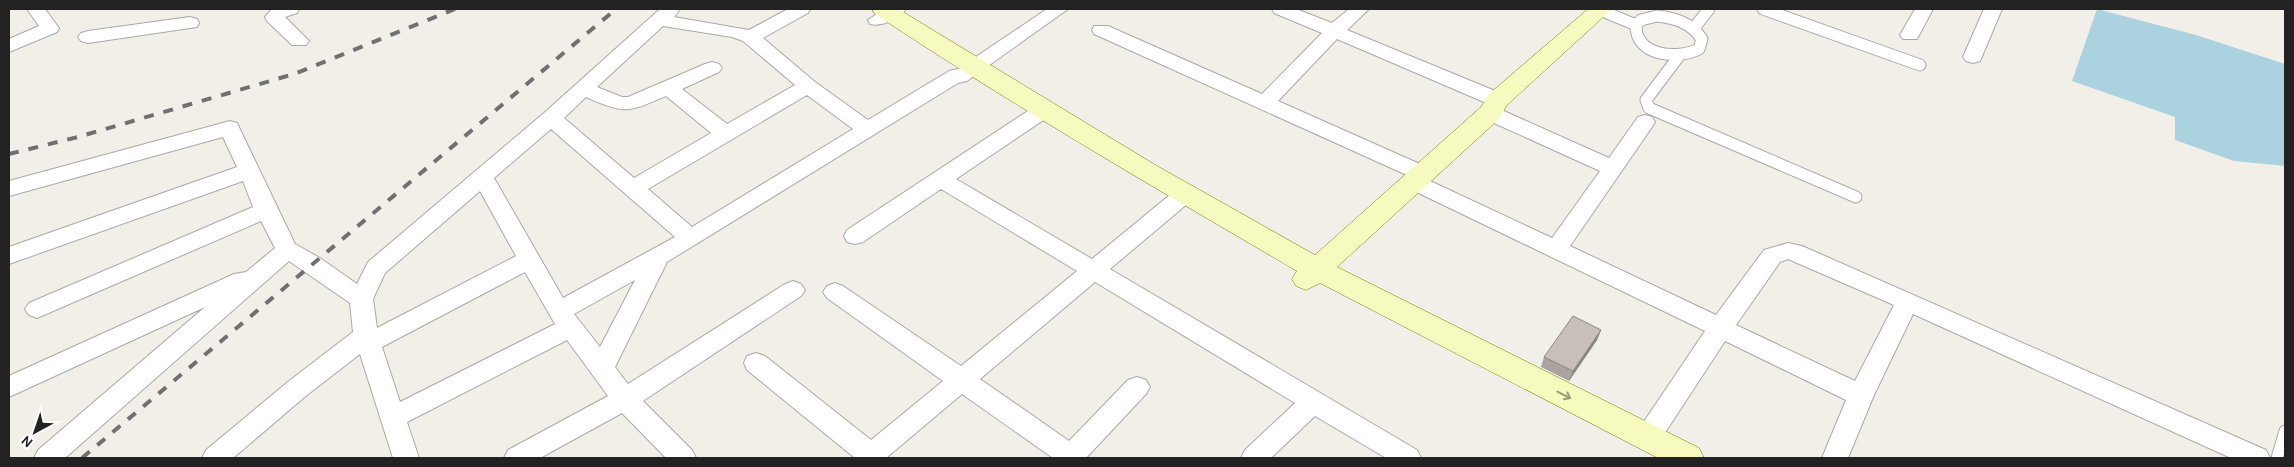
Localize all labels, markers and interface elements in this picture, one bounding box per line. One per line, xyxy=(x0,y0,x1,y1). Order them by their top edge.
one-way arrow xyxy=(1556,391,1571,400)
north arrow xyxy=(10,407,60,457)
text: N xyxy=(18,432,36,451)

